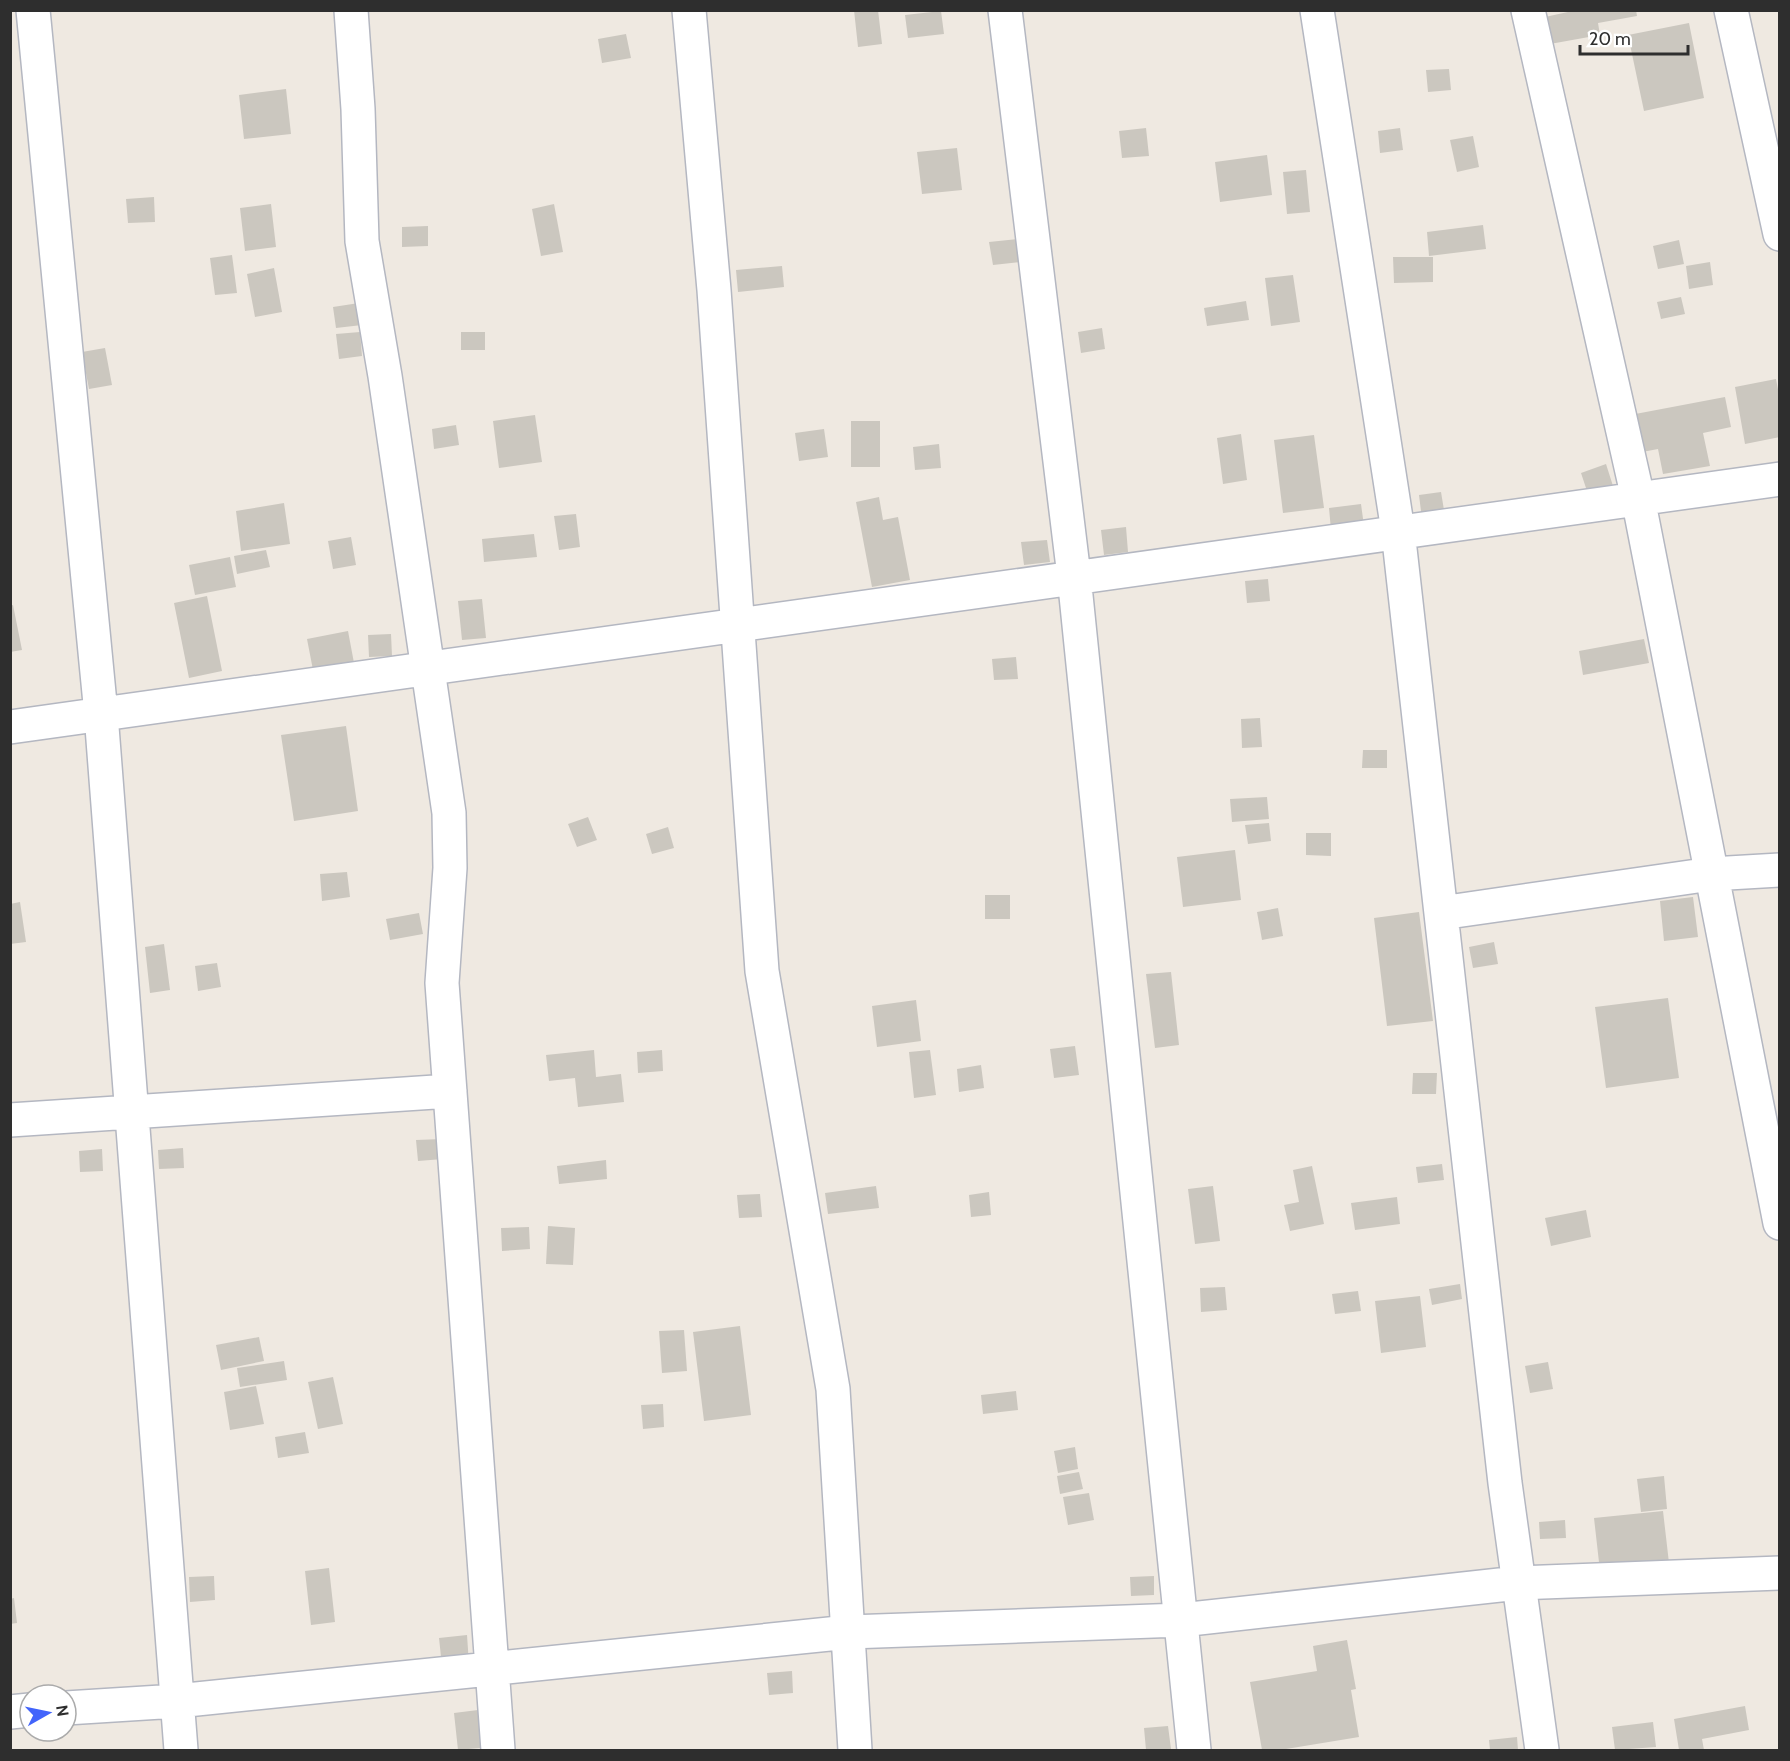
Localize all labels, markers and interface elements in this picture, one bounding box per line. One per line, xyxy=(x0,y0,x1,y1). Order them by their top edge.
scale bar xyxy=(1580,18,1688,56)
text: 20 m xyxy=(1589,28,1631,50)
north arrow xyxy=(18,1683,78,1743)
text: N xyxy=(52,1704,73,1718)

